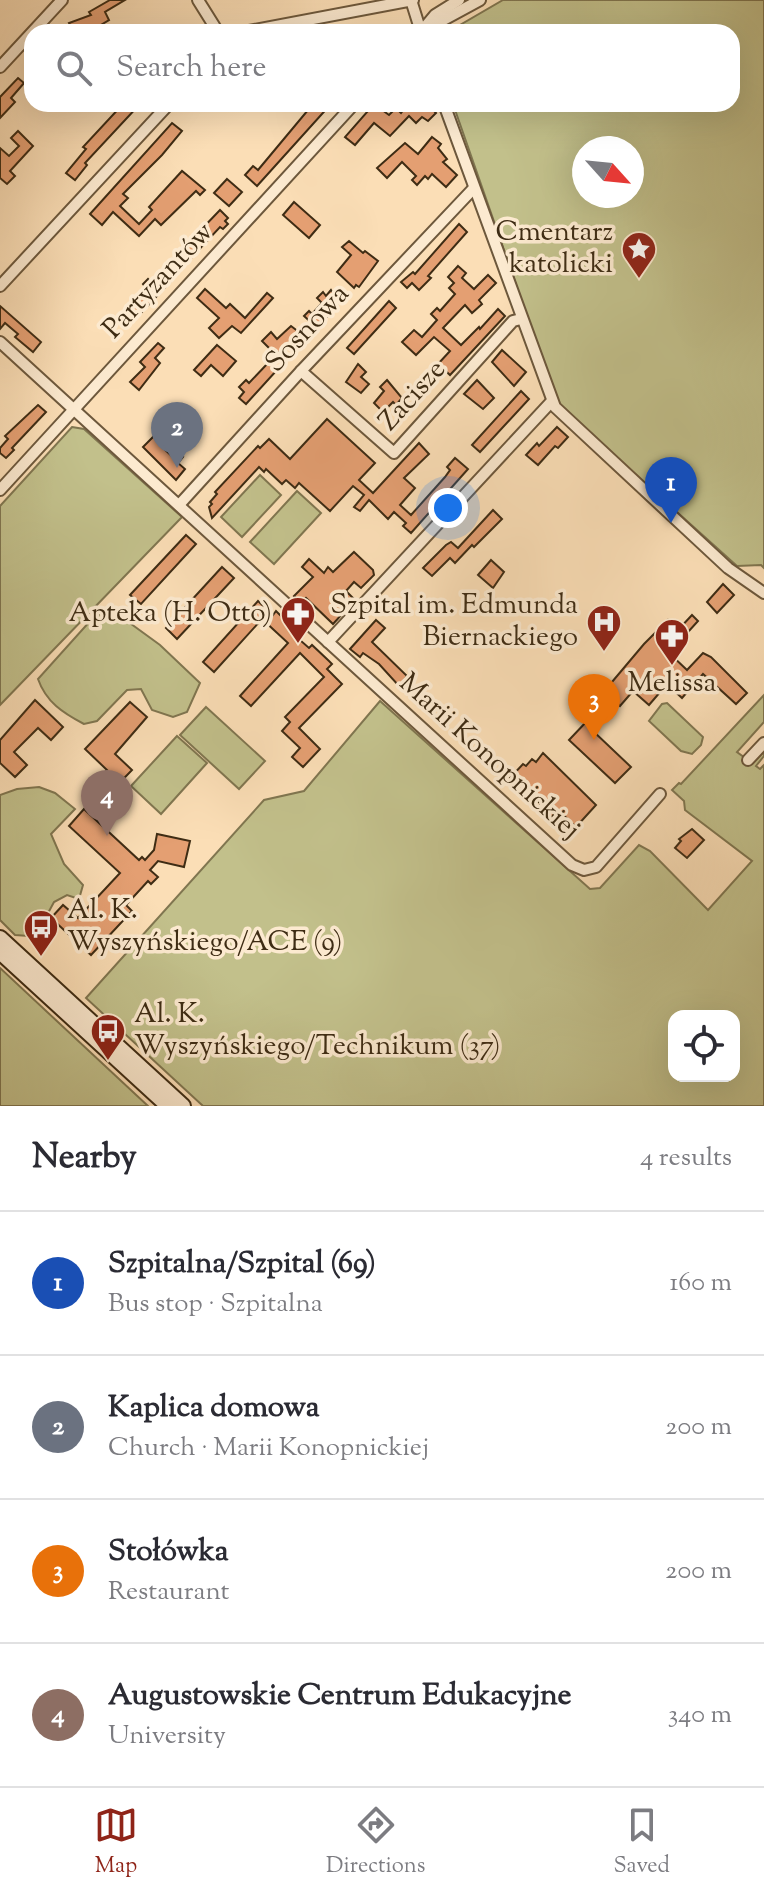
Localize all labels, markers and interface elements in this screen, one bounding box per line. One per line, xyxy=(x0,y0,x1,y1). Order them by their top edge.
search box xyxy=(24,24,740,112)
icon: search xyxy=(52,46,96,90)
text: Search here xyxy=(116,47,266,90)
north arrow xyxy=(572,136,644,208)
place label: Cmentarz katolicki xyxy=(495,213,613,285)
street label: Partyzantów xyxy=(94,214,224,348)
place icon: Cmentarz katolicki xyxy=(620,230,658,280)
street label: Sosnowa xyxy=(257,276,359,382)
street label: Zacisze xyxy=(370,352,456,440)
pin: 2 xyxy=(151,402,203,468)
pin: 1 xyxy=(645,457,697,523)
your location xyxy=(428,488,468,528)
place label: Szpital im. Edmunda Biernackiego xyxy=(330,586,578,658)
place label: Apteka (H. Otto) xyxy=(68,594,272,634)
pharmacy icon: Apteka (H. Otto) xyxy=(279,595,317,645)
hospital icon: Szpital im. Edmunda Biernackiego xyxy=(585,603,623,653)
pharmacy icon: Melissa xyxy=(653,617,691,667)
street label: Marii Konopnickiej xyxy=(389,664,589,850)
place label: Melissa xyxy=(628,664,717,704)
pin: 3 xyxy=(568,674,620,740)
pin: 4 xyxy=(81,770,133,836)
place label: Al. K. Wyszyńskiego/ACE (9) xyxy=(67,891,343,963)
bus stop icon: Al. K. Wyszyńskiego/ACE (9) xyxy=(22,908,60,958)
place label: Al. K. Wyszyńskiego/Technikum (37) xyxy=(134,995,500,1067)
map controls xyxy=(668,1010,740,1082)
button: locate xyxy=(668,1010,740,1082)
bus stop icon: Al. K. Wyszyńskiego/Technikum (37) xyxy=(89,1012,127,1062)
text: Nearby xyxy=(32,1134,137,1183)
text: 4 results xyxy=(640,1140,732,1177)
text: Szpitalna/Szpital (69) xyxy=(108,1243,376,1286)
text: 1 xyxy=(54,1265,62,1302)
text: 160 m xyxy=(669,1265,732,1302)
text: Bus stop · Szpitalna xyxy=(108,1286,323,1323)
text: Kaplica domowa xyxy=(108,1387,320,1430)
text: 2 xyxy=(52,1409,64,1446)
text: 200 m xyxy=(665,1409,732,1446)
text: Church · Marii Konopnickiej xyxy=(108,1430,429,1467)
text: Stołówka xyxy=(108,1531,229,1574)
text: 3 xyxy=(53,1553,63,1590)
text: 200 m xyxy=(665,1553,732,1590)
text: Restaurant xyxy=(108,1574,229,1611)
text: Augustowskie Centrum Edukacyjne xyxy=(108,1675,571,1718)
text: 4 xyxy=(51,1697,65,1734)
text: 340 m xyxy=(668,1697,732,1734)
text: University xyxy=(108,1718,226,1755)
tab: Map xyxy=(94,1803,138,1883)
tab: Directions xyxy=(326,1803,425,1883)
tab: Saved xyxy=(613,1803,670,1883)

